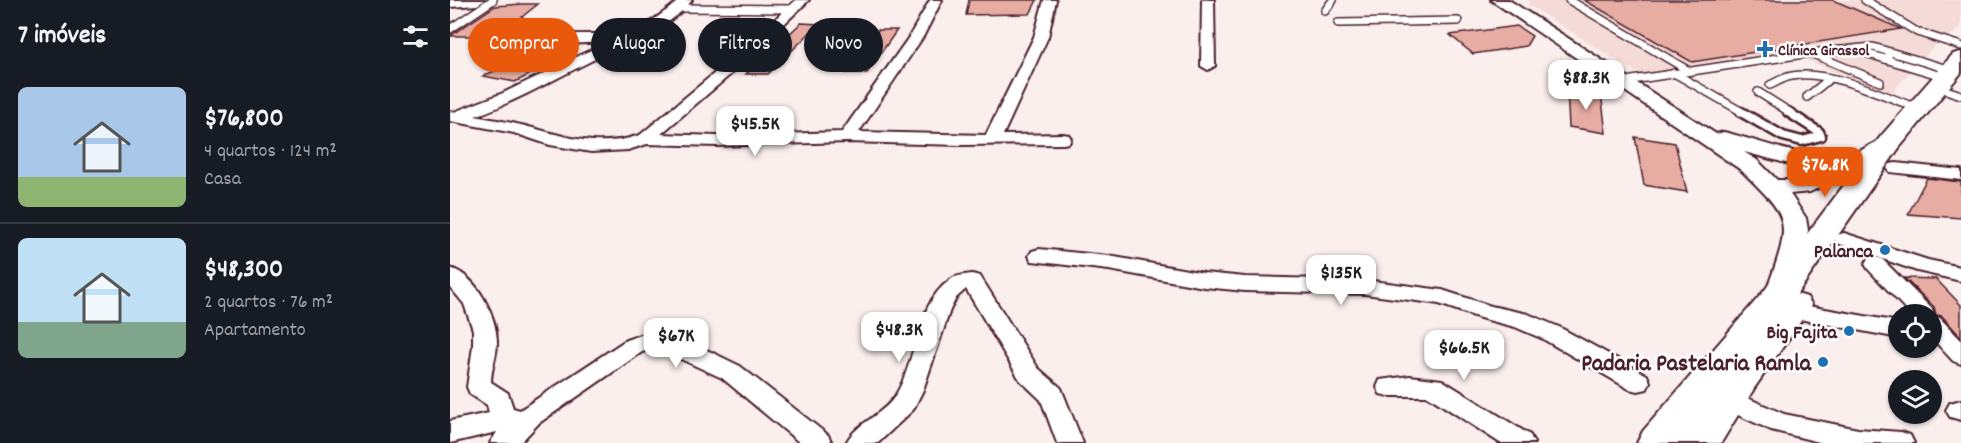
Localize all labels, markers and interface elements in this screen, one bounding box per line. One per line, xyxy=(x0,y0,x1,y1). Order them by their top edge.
text: 7 imóveis xyxy=(18,18,106,55)
chip: Comprar xyxy=(468,18,579,72)
chip: Alugar xyxy=(591,18,686,72)
chip: Filtros xyxy=(698,18,792,72)
chip: Novo xyxy=(804,18,883,72)
icon: filters xyxy=(399,20,432,53)
marker: Clínica Girassol xyxy=(1756,40,1774,58)
place label: Clínica Girassol xyxy=(1778,40,1870,63)
pin: $88.3K xyxy=(1537,60,1635,111)
text: $88.3K xyxy=(1562,65,1610,93)
text: $76,800 xyxy=(204,101,284,138)
pin: $45.5K xyxy=(706,106,804,157)
icon: home xyxy=(66,111,138,183)
text: $45.5K xyxy=(730,111,780,139)
text: 4 quartos · 124 m² xyxy=(204,138,337,166)
pin: $76.8K xyxy=(1776,147,1874,198)
text: $76.8K xyxy=(1801,152,1849,180)
text: Casa xyxy=(204,166,241,194)
place label: Palanca xyxy=(1814,239,1874,267)
marker: Palanca xyxy=(1878,243,1892,257)
text: $48,300 xyxy=(204,252,283,289)
pin: $135K xyxy=(1299,255,1383,306)
text: $135K xyxy=(1320,260,1362,288)
icon: home xyxy=(66,262,138,334)
text: 2 quartos · 76 m² xyxy=(204,289,333,317)
map controls xyxy=(1888,304,1942,424)
button: locate xyxy=(1888,304,1942,358)
pin: $48.3K xyxy=(850,312,948,363)
text: Apartamento xyxy=(204,317,306,345)
text: $48.3K xyxy=(875,317,923,345)
pin: $67K xyxy=(640,318,712,369)
place label: Big Fajita xyxy=(1767,320,1838,348)
text: $67K xyxy=(658,323,694,351)
marker: Big Fajita xyxy=(1842,324,1856,338)
pin: $66.5K xyxy=(1415,330,1513,381)
text: $66.5K xyxy=(1438,335,1490,363)
place label: Padaria Pastelaria Ramla xyxy=(1581,348,1812,382)
marker: Padaria Pastelaria Ramla xyxy=(1816,355,1830,369)
button: layers xyxy=(1888,370,1942,424)

